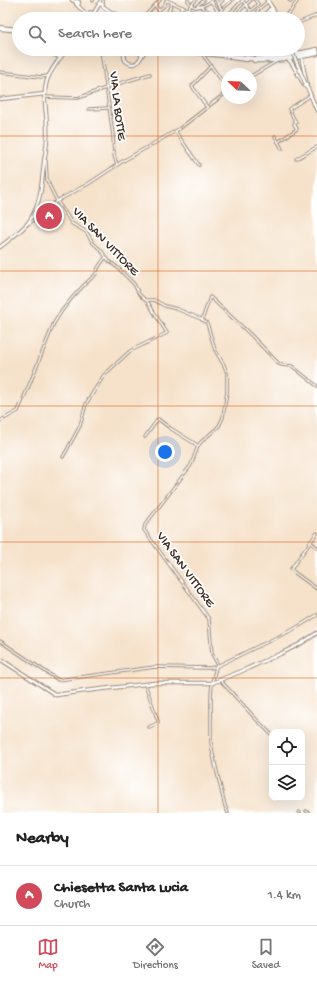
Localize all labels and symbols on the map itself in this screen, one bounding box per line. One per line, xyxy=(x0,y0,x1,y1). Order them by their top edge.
north arrow xyxy=(221,68,257,104)
street label: VIA LA BOTTE xyxy=(105,70,129,142)
pin: A xyxy=(36,201,62,231)
street label: VIA SAN VITTORE xyxy=(68,204,142,280)
your location xyxy=(155,442,175,462)
street label: VIA SAN VITTORE xyxy=(152,529,218,611)

